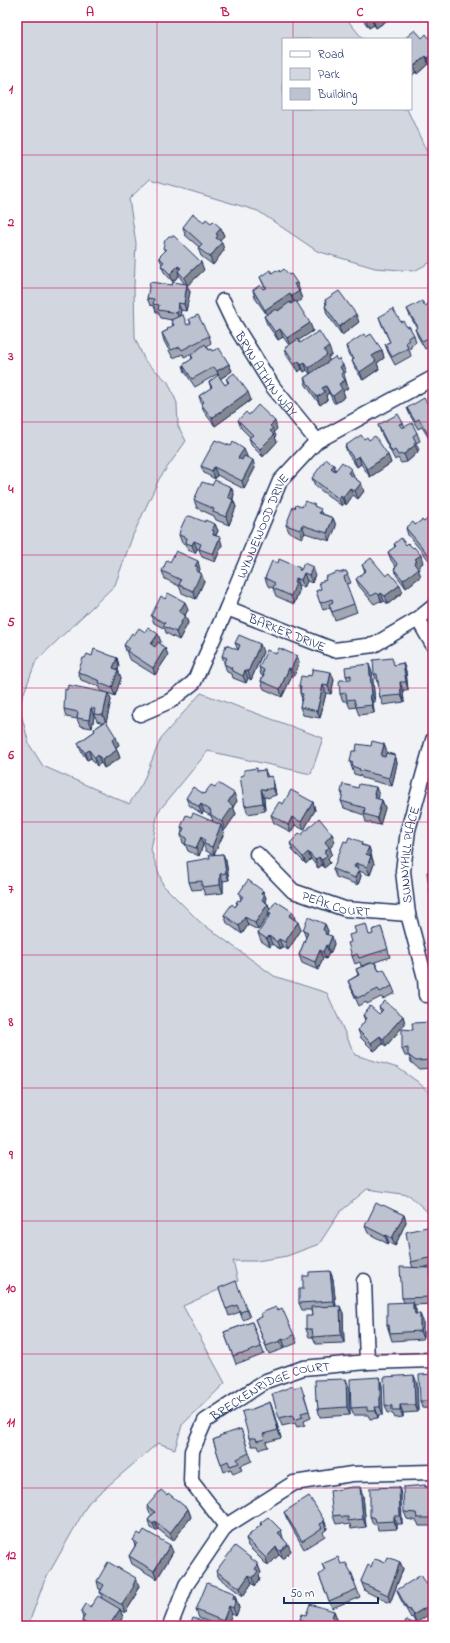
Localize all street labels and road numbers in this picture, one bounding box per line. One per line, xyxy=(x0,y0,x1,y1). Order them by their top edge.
street label: BRYN ATHYN WAY xyxy=(229,327,301,421)
street label: WYNNEWOOD DRIVE xyxy=(232,469,294,581)
street label: BARKER DRIVE xyxy=(245,609,329,657)
street label: SUNNYHILL PLACE xyxy=(395,804,425,904)
street label: PEAK COURT xyxy=(299,887,372,922)
street label: BRECKENRIDGE COURT xyxy=(206,1357,331,1427)

